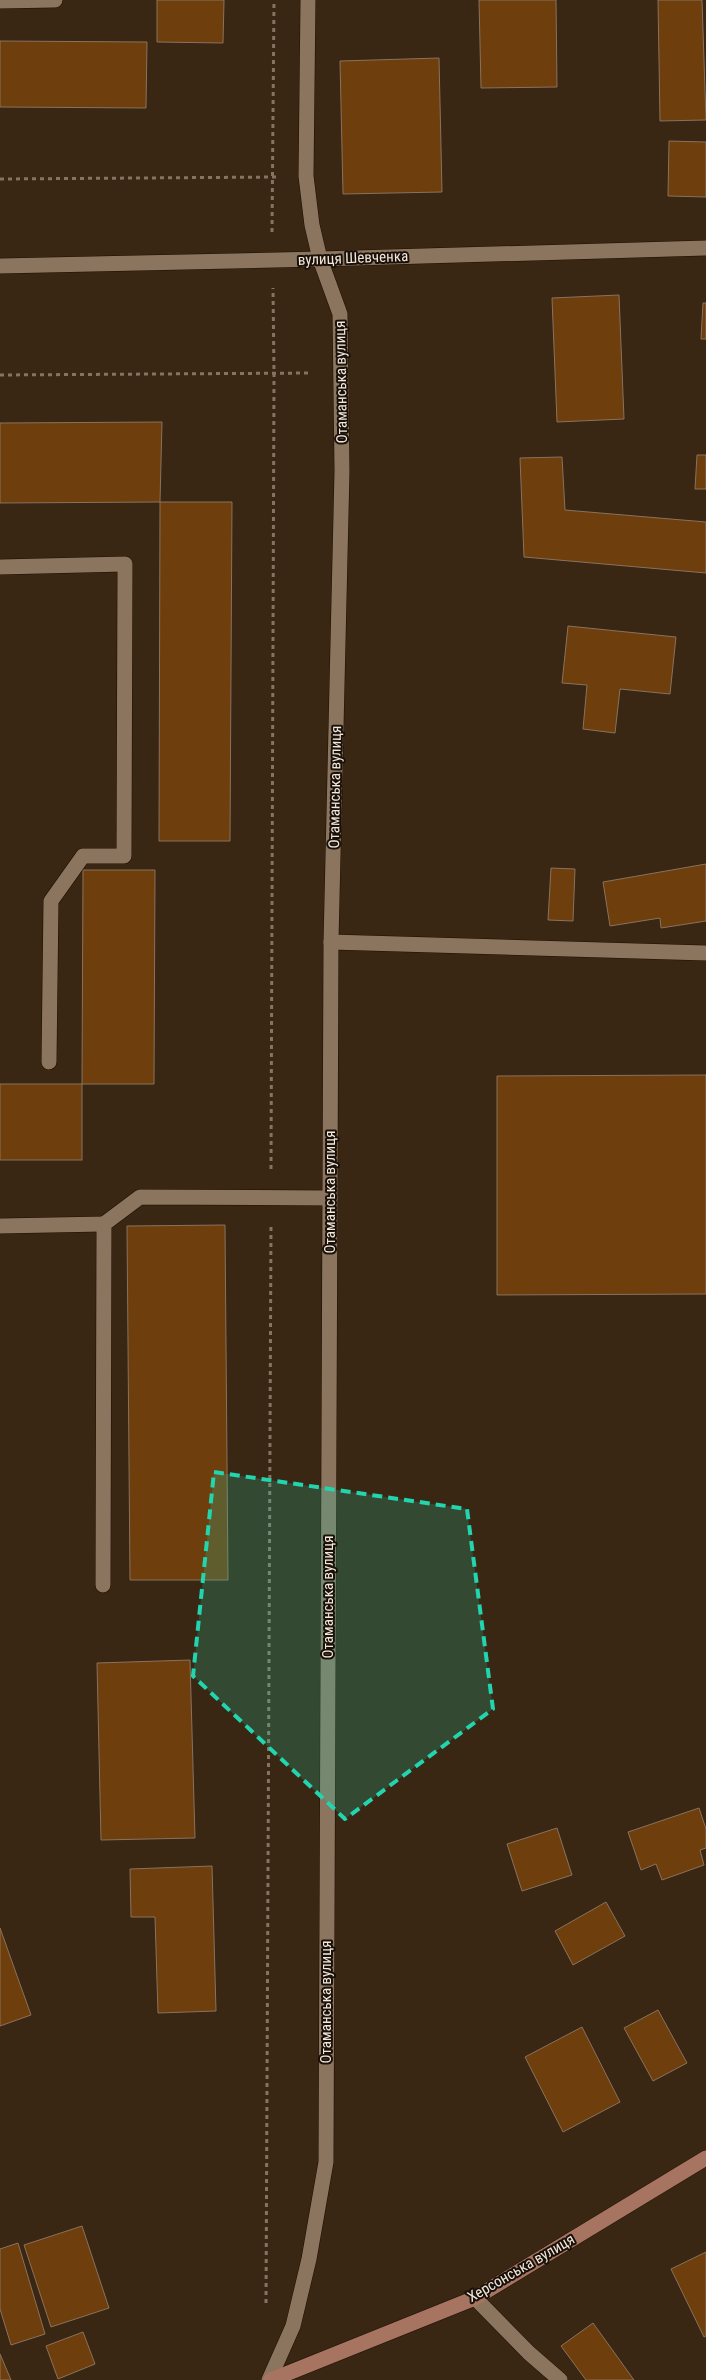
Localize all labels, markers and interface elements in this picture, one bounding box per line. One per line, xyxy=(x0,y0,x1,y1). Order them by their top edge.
street label: вулиця Шевченка xyxy=(298,247,408,269)
street label: Отаманська вулиця xyxy=(331,320,351,444)
street label: Отаманська вулиця xyxy=(325,725,345,849)
street label: Отаманська вулиця xyxy=(321,1131,339,1253)
street label: Отаманська вулиця xyxy=(319,1536,337,1658)
street label: Отаманська вулиця xyxy=(317,1941,335,2063)
street label: Херсонська вулиця xyxy=(464,2230,578,2306)

